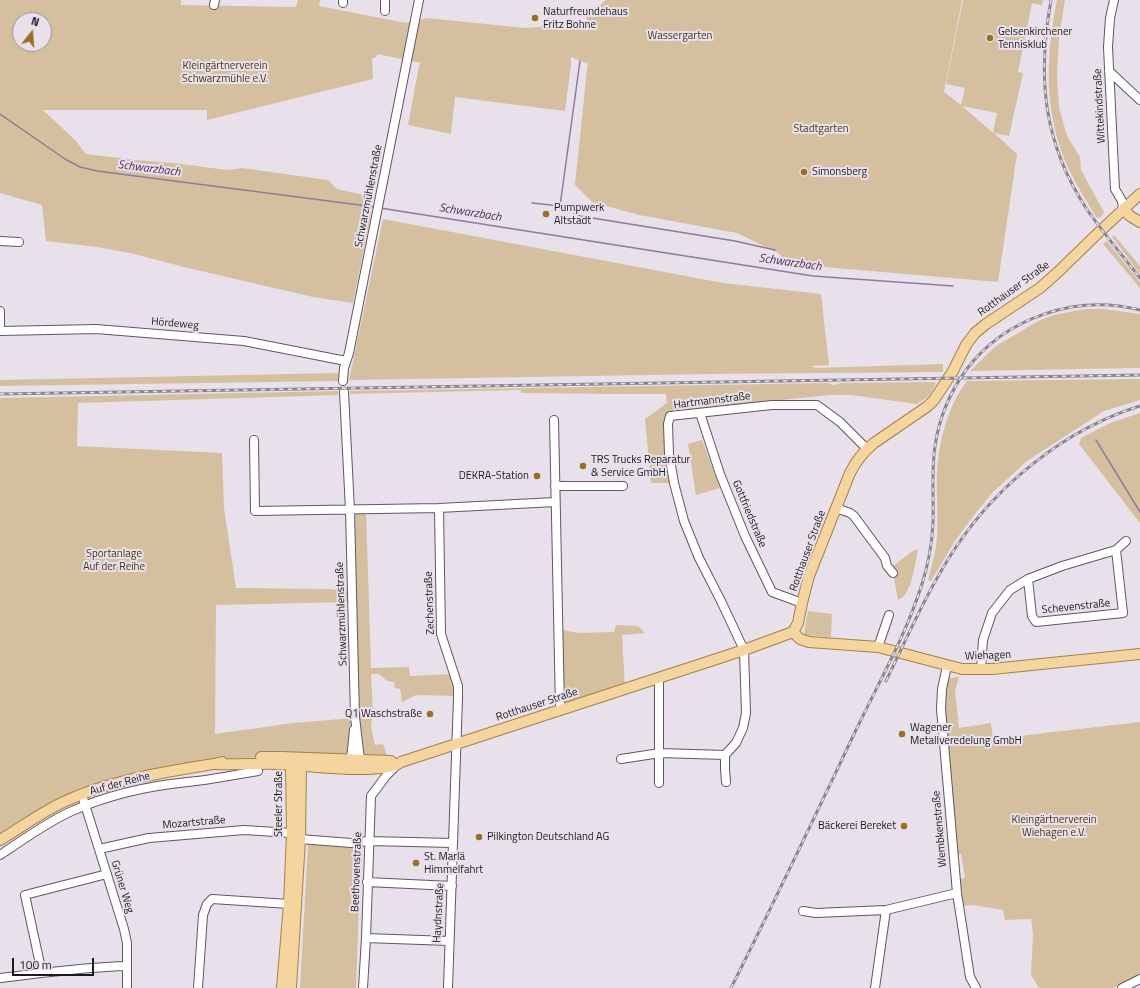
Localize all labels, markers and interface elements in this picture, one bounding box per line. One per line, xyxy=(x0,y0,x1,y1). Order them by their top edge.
place label: Naturfreundehaus Fritz Bohne xyxy=(543,5,628,31)
north arrow xyxy=(12,12,52,52)
text: N xyxy=(29,13,41,30)
marker: Naturfreundehaus Fritz Bohne xyxy=(530,13,540,23)
place label: Gelsenkirchener Tennisklub xyxy=(998,25,1072,51)
park label: Wassergarten xyxy=(648,29,712,43)
marker: Gelsenkirchener Tennisklub xyxy=(985,33,995,43)
park label: Kleingärtnerverein Schwarzmühle e.V. xyxy=(182,59,268,85)
street label: Wittekindstraße xyxy=(1091,68,1109,144)
park label: Stadtgarten xyxy=(793,122,849,136)
street label: Schwarzmühlenstraße xyxy=(353,144,385,248)
water label: Schwarzbach xyxy=(117,158,181,180)
place label: Simonsberg xyxy=(812,165,867,179)
marker: Simonsberg xyxy=(799,167,809,177)
water label: Schwarzbach xyxy=(438,201,502,225)
place label: Pumpwerk Altstadt xyxy=(554,201,604,227)
marker: Pumpwerk Altstadt xyxy=(541,209,551,219)
water label: Schwarzbach xyxy=(758,251,822,275)
street label: Rotthauser Straße xyxy=(976,259,1052,319)
street label: Hördeweg xyxy=(151,315,199,333)
street label: Hartmannstraße xyxy=(673,390,751,412)
place label: TRS Trucks Reparatur & Service GmbH xyxy=(591,453,690,479)
marker: TRS Trucks Reparatur & Service GmbH xyxy=(578,461,588,471)
place label: DEKRA-Station xyxy=(459,469,529,483)
marker: DEKRA-Station xyxy=(532,471,542,481)
street label: Gottfriedstraße xyxy=(729,478,769,550)
street label: Rotthauser Straße xyxy=(787,509,829,593)
park label: Sportanlage Auf der Reihe xyxy=(83,547,145,573)
street label: Schwarzmühlenstraße xyxy=(334,562,350,666)
street label: Zechenstraße xyxy=(422,571,438,635)
street label: Schevenstraße xyxy=(1041,597,1111,617)
street label: Wiehagen xyxy=(965,649,1011,663)
street label: Rotthauser Straße xyxy=(494,686,580,724)
place label: Q1 Waschstraße xyxy=(345,707,422,721)
marker: Q1 Waschstraße xyxy=(425,709,435,719)
place label: Wagener Metallveredelung GmbH xyxy=(910,721,1022,747)
marker: Wagener Metallveredelung GmbH xyxy=(897,729,907,739)
street label: Auf der Reihe xyxy=(88,770,152,798)
street label: Steeler Straße xyxy=(272,771,286,837)
street label: Wembkenstraße xyxy=(930,790,950,868)
park label: Kleingärtnerverein Wiehagen e.V. xyxy=(1011,813,1097,839)
street label: Mozartstraße xyxy=(162,814,226,832)
place label: Bäckerei Bereket xyxy=(818,819,896,833)
marker: Bäckerei Bereket xyxy=(899,821,909,831)
place label: Pilkington Deutschland AG xyxy=(487,830,609,844)
street label: Beethovenstraße xyxy=(349,832,365,912)
marker: Pilkington Deutschland AG xyxy=(474,832,484,842)
place label: St. Marlä Himmelfahrt xyxy=(424,850,483,876)
marker: St. Marlä Himmelfahrt xyxy=(411,858,421,868)
street label: Grüner Weg xyxy=(108,859,136,915)
street label: Haydnstraße xyxy=(431,883,447,943)
scale bar xyxy=(14,950,96,976)
text: 100 m xyxy=(19,955,52,974)

